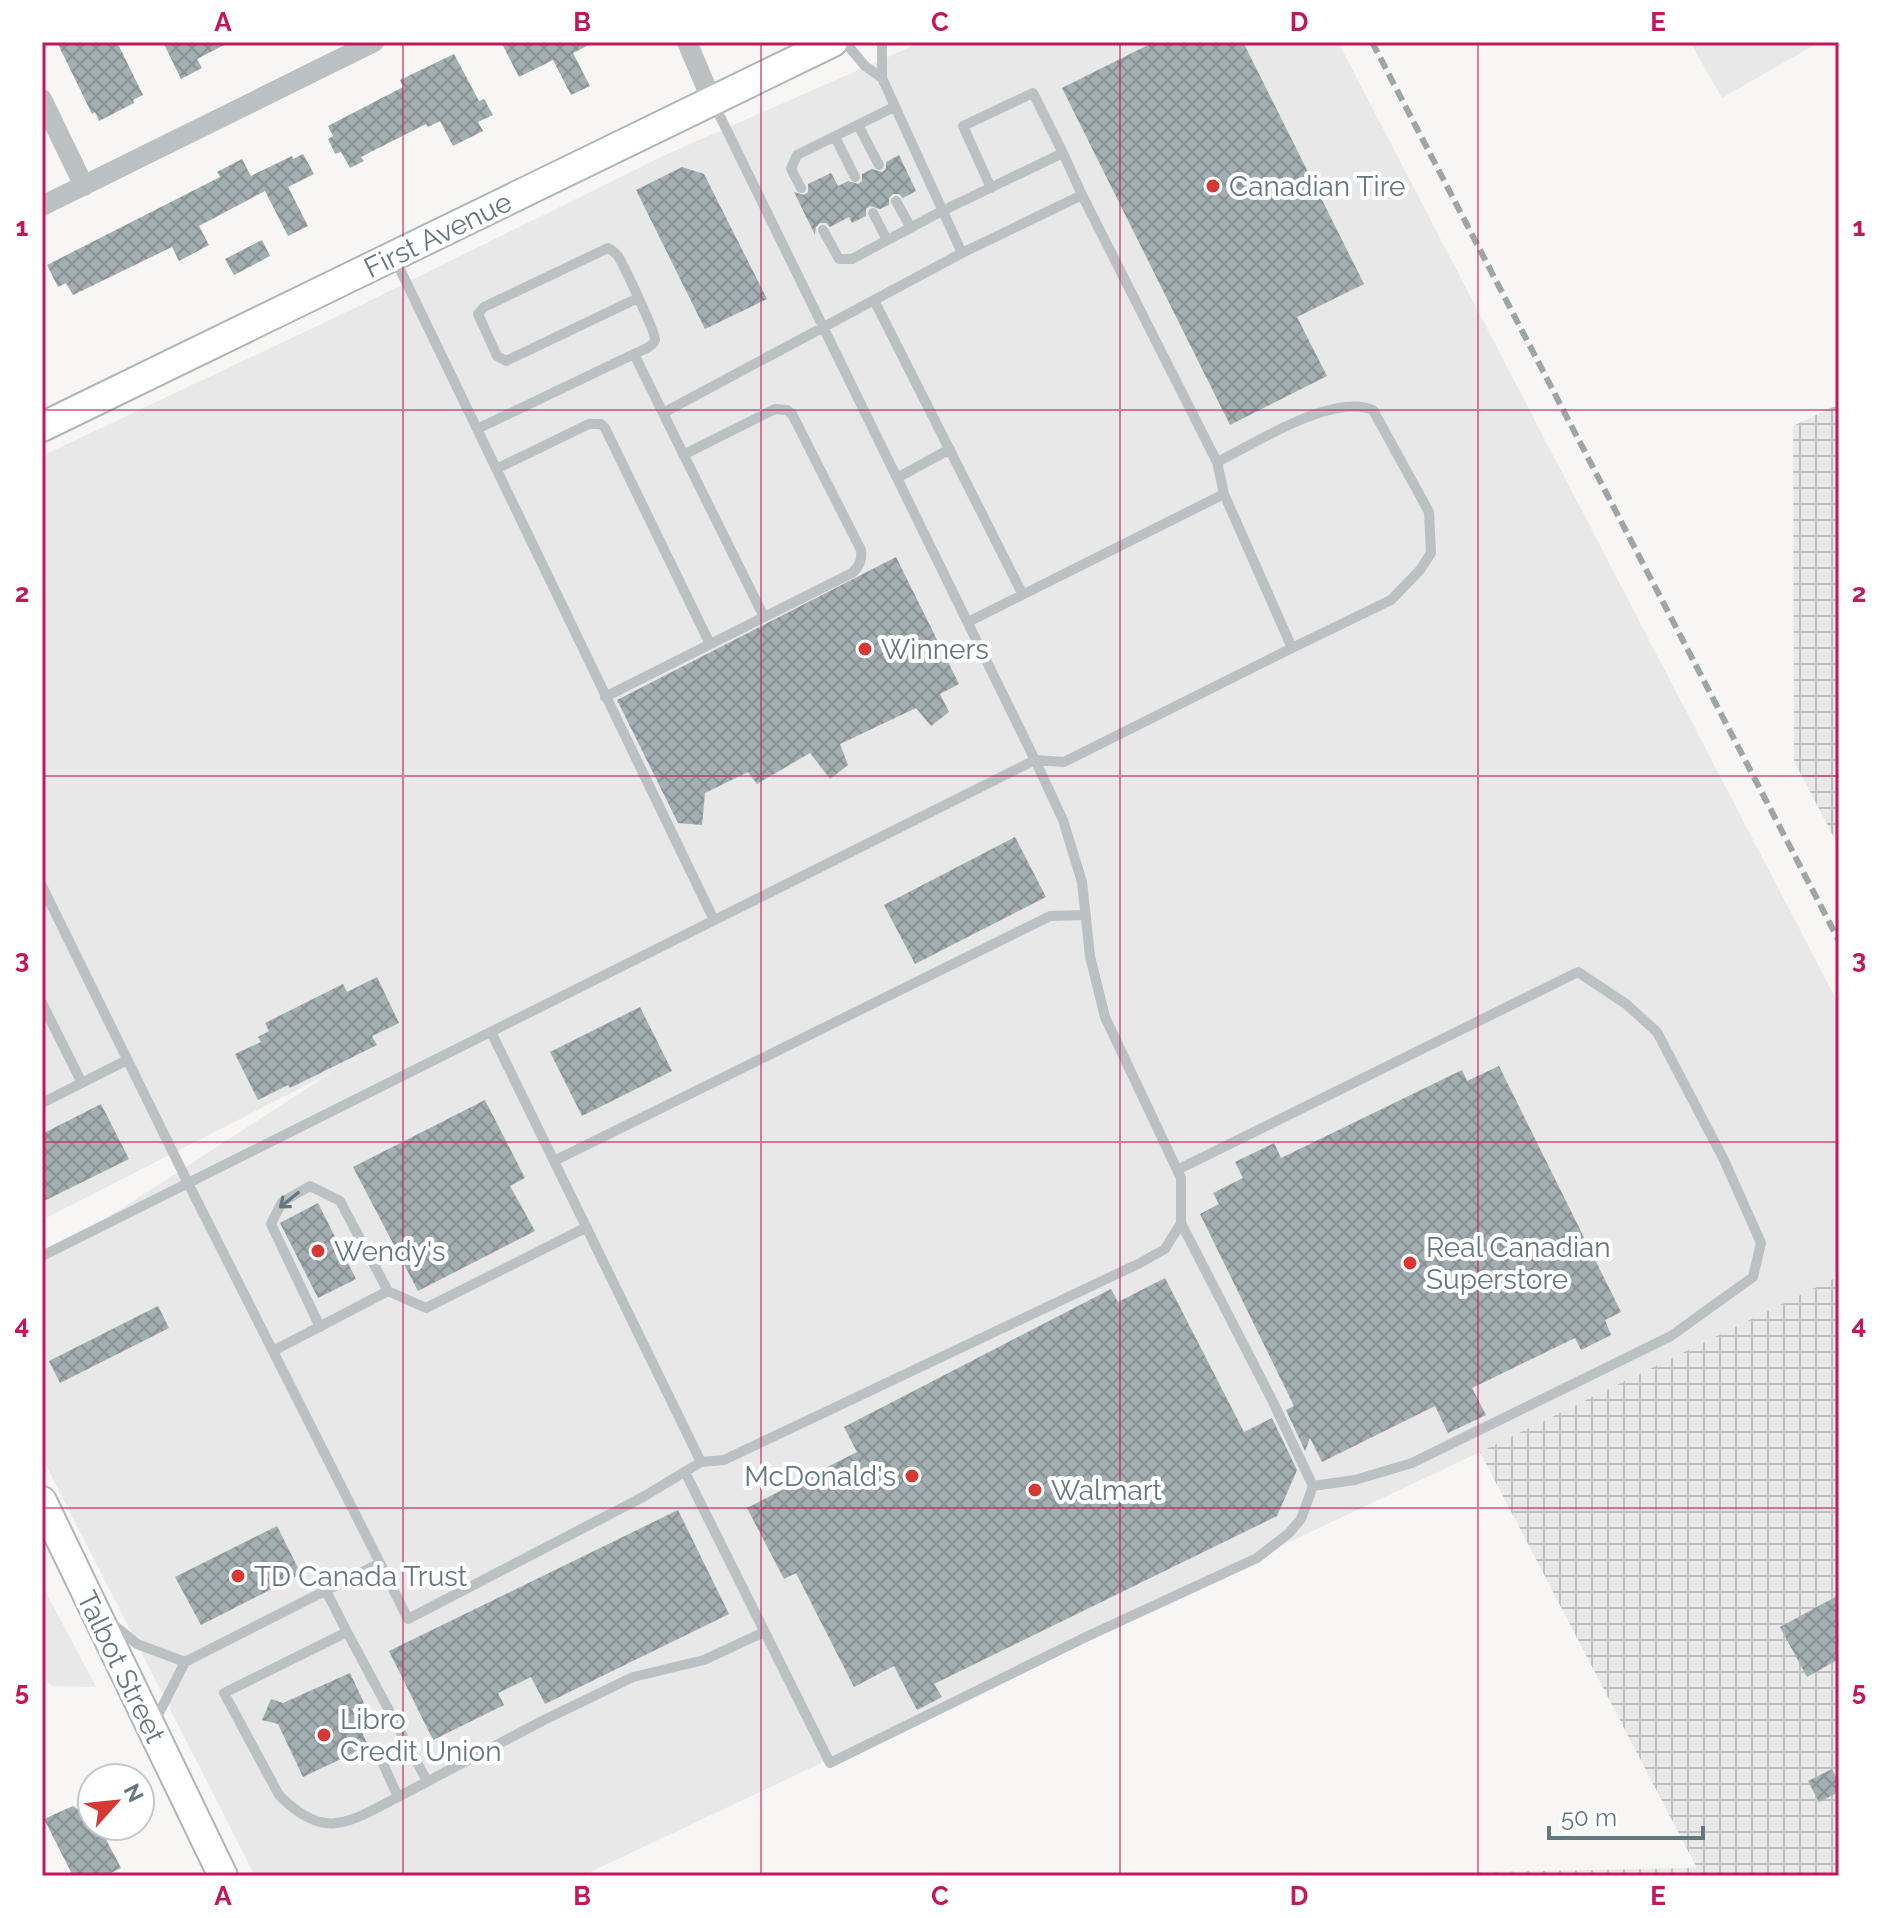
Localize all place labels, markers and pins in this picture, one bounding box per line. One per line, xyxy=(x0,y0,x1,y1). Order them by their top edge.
place label: Canadian Tire xyxy=(1229,170,1405,203)
marker: Canadian Tire xyxy=(1204,177,1222,195)
place label: Winners xyxy=(881,633,989,666)
marker: Winners xyxy=(856,640,874,658)
place label: Real Canadian Superstore xyxy=(1426,1231,1611,1296)
place label: Wendy's xyxy=(334,1235,446,1268)
marker: Wendy's xyxy=(309,1242,327,1260)
marker: Real Canadian Superstore xyxy=(1401,1254,1419,1272)
place label: McDonald's xyxy=(744,1460,896,1493)
marker: McDonald's xyxy=(903,1467,921,1485)
place label: Walmart xyxy=(1051,1474,1163,1507)
marker: Walmart xyxy=(1026,1481,1044,1499)
place label: TD Canada Trust xyxy=(254,1560,468,1593)
marker: TD Canada Trust xyxy=(229,1567,247,1585)
place label: Libro Credit Union xyxy=(340,1703,501,1768)
marker: Libro Credit Union xyxy=(315,1726,333,1744)

